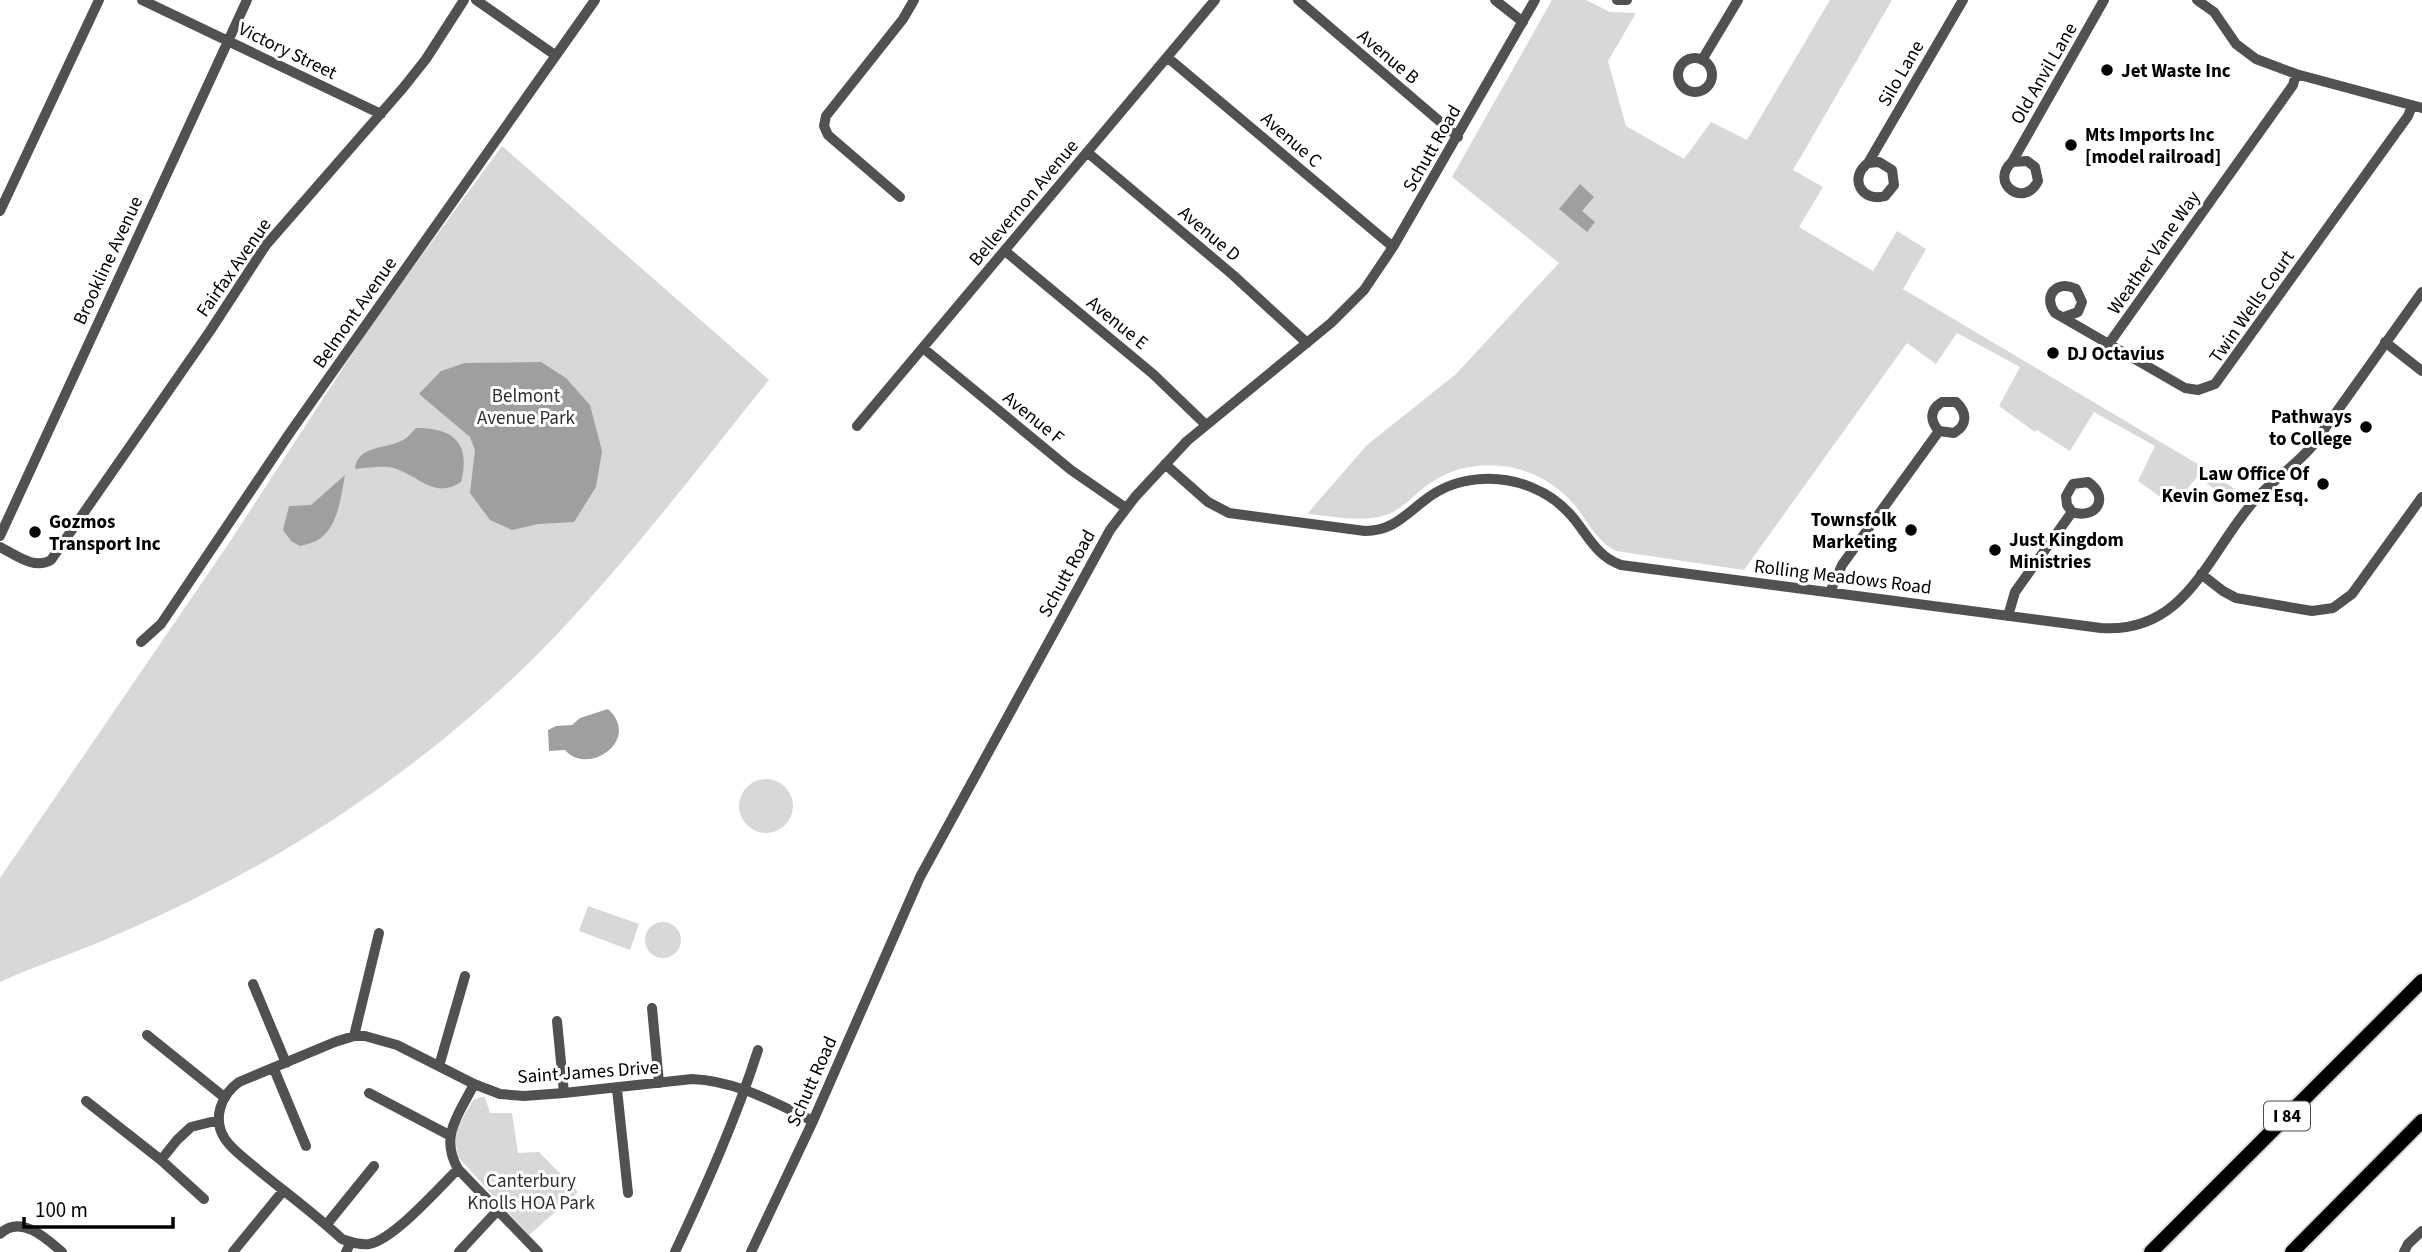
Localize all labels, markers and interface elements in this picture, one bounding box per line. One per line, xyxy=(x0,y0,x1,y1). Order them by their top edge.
street label: Victory Street xyxy=(233,16,342,87)
street label: Old Anvil Lane xyxy=(2004,18,2084,130)
street label: Avenue B xyxy=(1351,23,1425,91)
street label: Silo Lane xyxy=(1872,36,1931,112)
place label: Jet Waste Inc xyxy=(2121,58,2231,85)
marker: Jet Waste Inc xyxy=(2099,62,2115,78)
street label: Schutt Road xyxy=(1396,100,1468,197)
street label: Avenue C xyxy=(1255,106,1328,174)
place label: Mts Imports Inc [model railroad] xyxy=(2085,122,2221,171)
street label: Bellevernon Avenue xyxy=(963,134,1085,272)
marker: Mts Imports Inc [model railroad] xyxy=(2063,137,2079,153)
street label: Weather Vane Way xyxy=(2101,185,2207,320)
street label: Brookline Avenue xyxy=(67,192,150,329)
street label: Avenue D xyxy=(1172,200,1246,268)
street label: Fairfax Avenue xyxy=(190,213,278,323)
street label: Twin Wells Court xyxy=(2203,244,2302,369)
street label: Belmont Avenue xyxy=(307,252,404,374)
street label: Avenue E xyxy=(1080,290,1154,356)
place label: DJ Octavius xyxy=(2067,341,2165,368)
marker: DJ Octavius xyxy=(2045,345,2061,361)
park label: Belmont Avenue Park xyxy=(477,383,576,432)
street label: Avenue F xyxy=(997,385,1069,451)
place label: Pathways to College xyxy=(2269,404,2352,453)
marker: Pathways to College xyxy=(2358,419,2374,435)
place label: Law Office Of Kevin Gomez Esq. xyxy=(2161,461,2311,510)
marker: Law Office Of Kevin Gomez Esq. xyxy=(2315,476,2331,492)
place label: Townsfolk Marketing xyxy=(1811,507,1898,556)
place label: Gozmos Transport Inc xyxy=(49,509,161,558)
marker: Townsfolk Marketing xyxy=(1903,522,1919,538)
marker: Gozmos Transport Inc xyxy=(27,524,43,540)
street label: Schutt Road xyxy=(1032,525,1103,622)
place label: Just Kingdom Ministries xyxy=(2009,527,2124,576)
marker: Just Kingdom Ministries xyxy=(1987,542,2003,558)
street label: Rolling Meadows Road xyxy=(1753,553,1933,602)
street label: Schutt Road xyxy=(780,1032,844,1131)
street label: Saint James Drive xyxy=(516,1054,660,1091)
road number: I 84 xyxy=(2264,1101,2310,1130)
park label: Canterbury Knolls HOA Park xyxy=(467,1168,595,1217)
scale bar xyxy=(24,1186,173,1230)
text: 100 m xyxy=(35,1195,88,1225)

